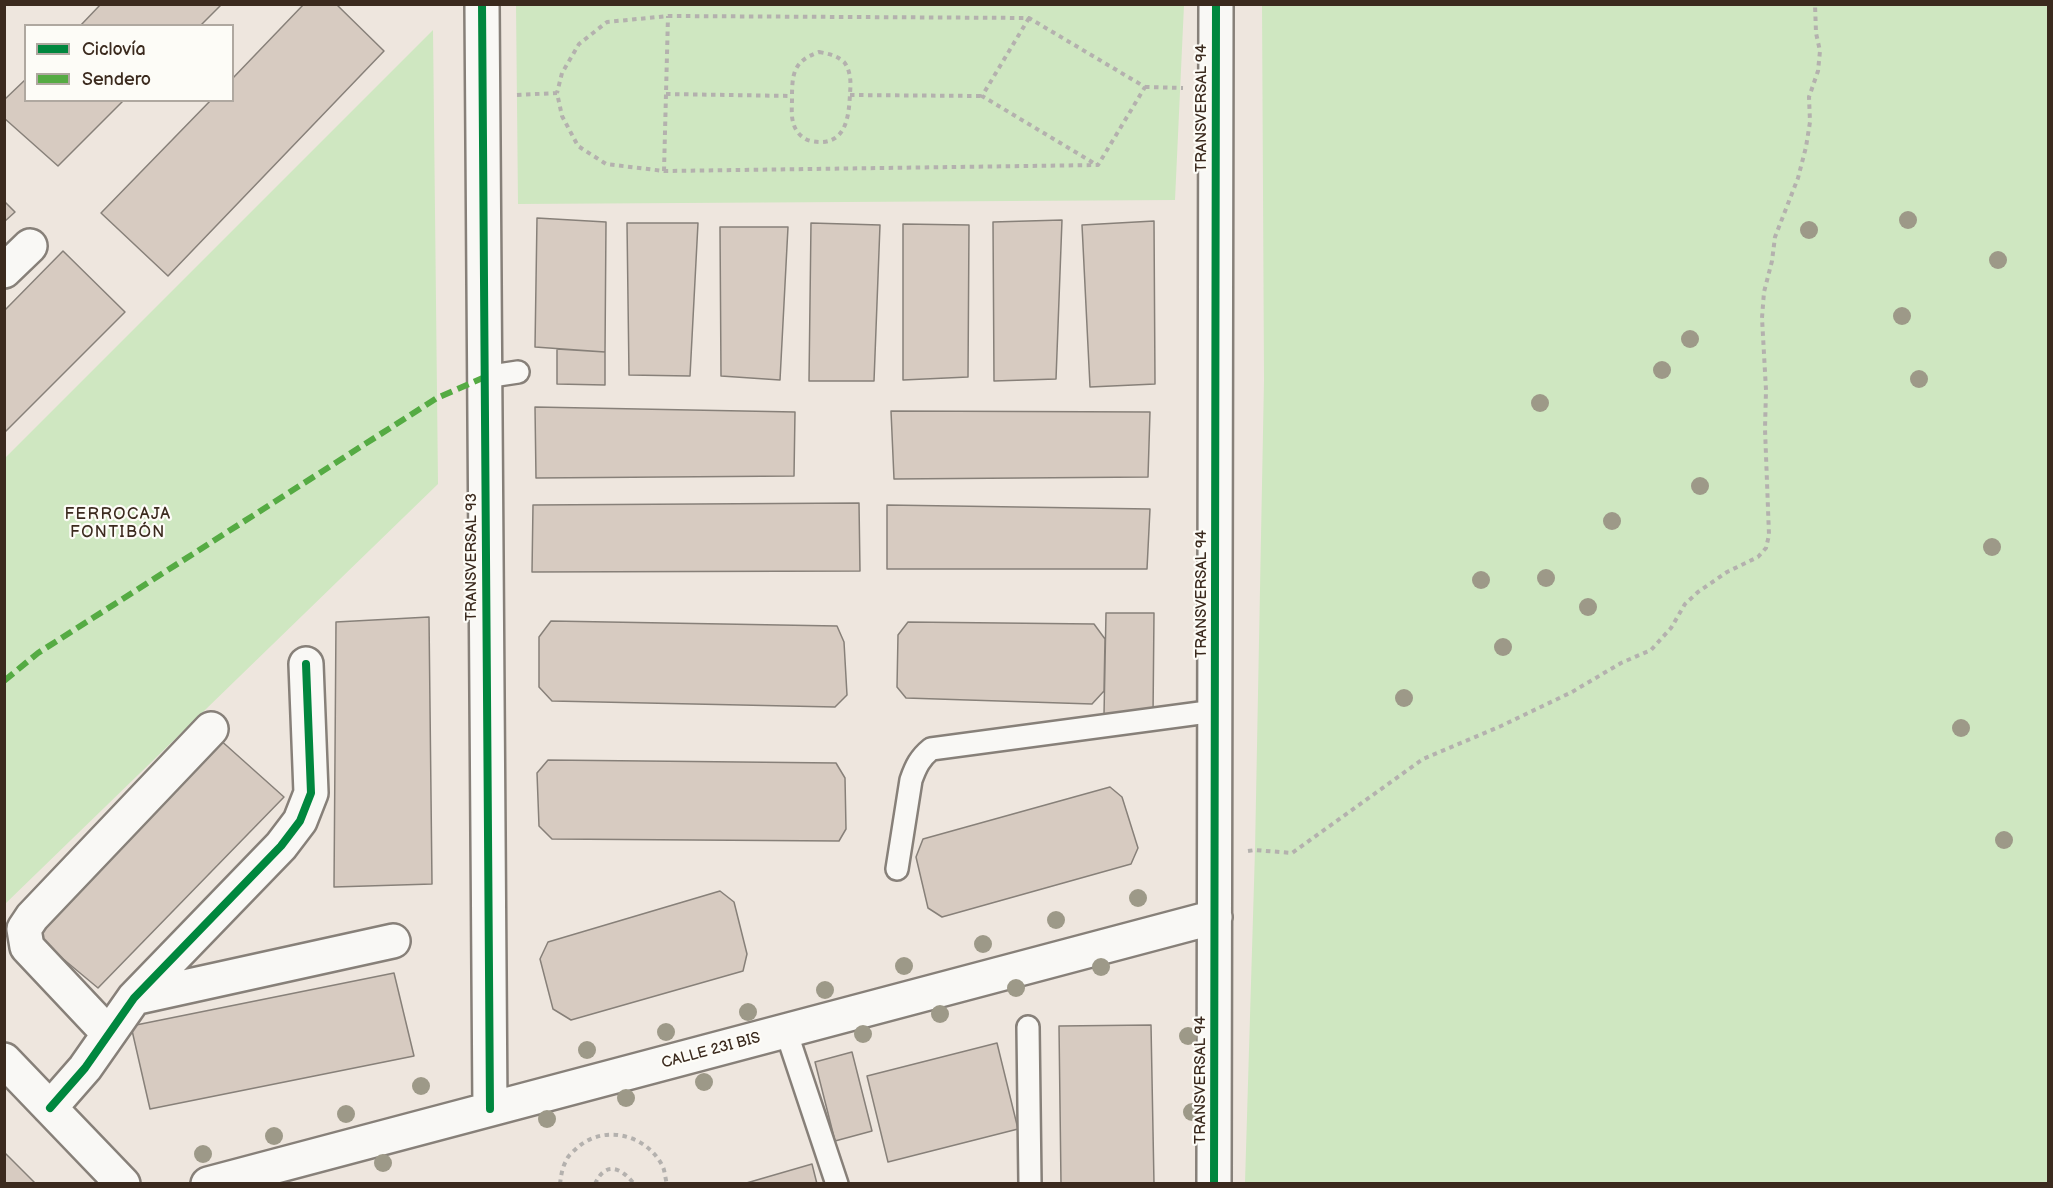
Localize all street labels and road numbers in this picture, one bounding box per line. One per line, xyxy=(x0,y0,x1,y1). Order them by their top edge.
street label: TRANSVERSAL 94 xyxy=(1193,44,1211,172)
street label: TRANSVERSAL 93 xyxy=(463,493,481,621)
street label: TRANSVERSAL 94 xyxy=(1193,530,1211,658)
street label: TRANSVERSAL 94 xyxy=(1192,1016,1210,1144)
street label: CALLE 23I BIS xyxy=(660,1029,762,1073)

